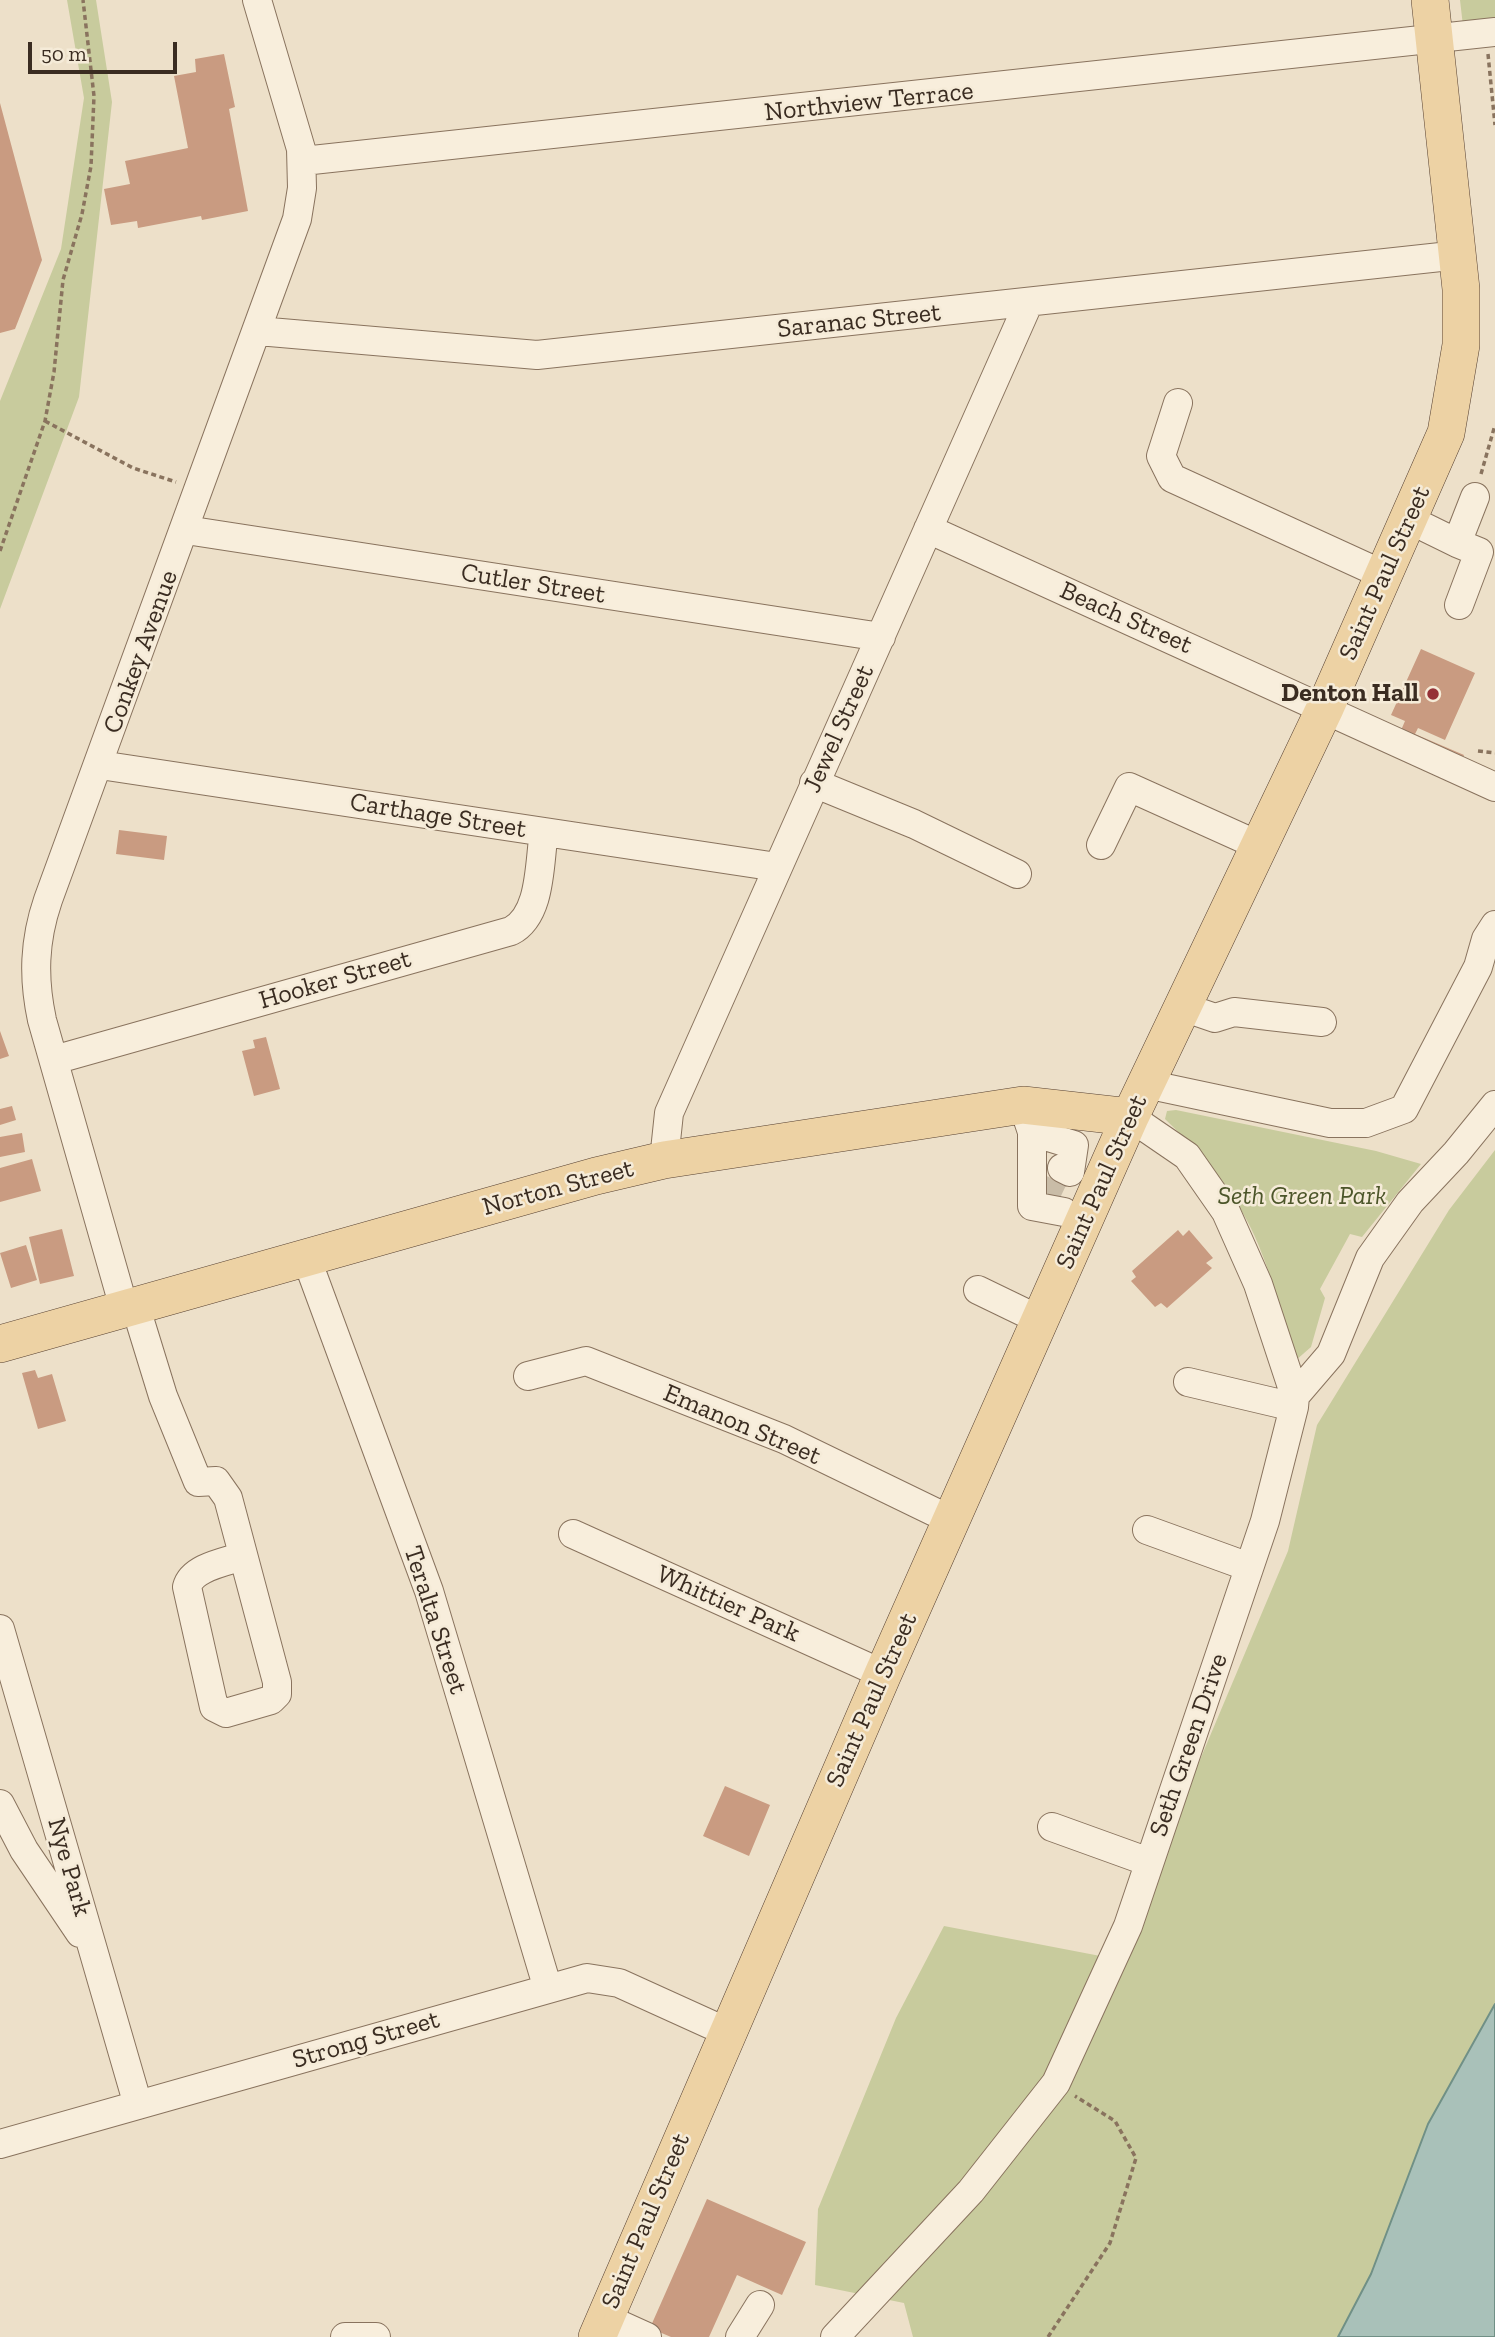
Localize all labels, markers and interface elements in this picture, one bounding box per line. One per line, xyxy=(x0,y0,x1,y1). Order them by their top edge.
scale bar xyxy=(32,28,180,72)
text: 50 m xyxy=(41,41,87,66)
street label: Northview Terrace xyxy=(763,76,975,128)
street label: Saranac Street xyxy=(776,297,942,345)
street label: Saint Paul Street xyxy=(1333,481,1437,665)
street label: Cutler Street xyxy=(459,557,607,611)
street label: Conkey Avenue xyxy=(97,566,185,738)
street label: Beach Street xyxy=(1055,575,1197,661)
street label: Jewel Street xyxy=(797,660,881,798)
place label: Denton Hall xyxy=(1281,678,1419,710)
marker: Denton Hall xyxy=(1425,686,1441,702)
street label: Carthage Street xyxy=(348,787,528,845)
street label: Hooker Street xyxy=(256,943,414,1017)
street label: Saint Paul Street xyxy=(1050,1090,1154,1274)
street label: Norton Street xyxy=(479,1153,637,1223)
park label: Seth Green Park xyxy=(1218,1181,1386,1213)
street label: Emanon Street xyxy=(659,1378,825,1472)
street label: Teralta Street xyxy=(396,1542,474,1698)
street label: Whittier Park xyxy=(652,1559,804,1649)
street label: Saint Paul Street xyxy=(820,1608,924,1792)
street label: Seth Green Drive xyxy=(1143,1649,1235,1841)
street label: Nye Park xyxy=(40,1814,98,1920)
street label: Strong Street xyxy=(289,2004,443,2076)
street label: Saint Paul Street xyxy=(595,2129,697,2313)

